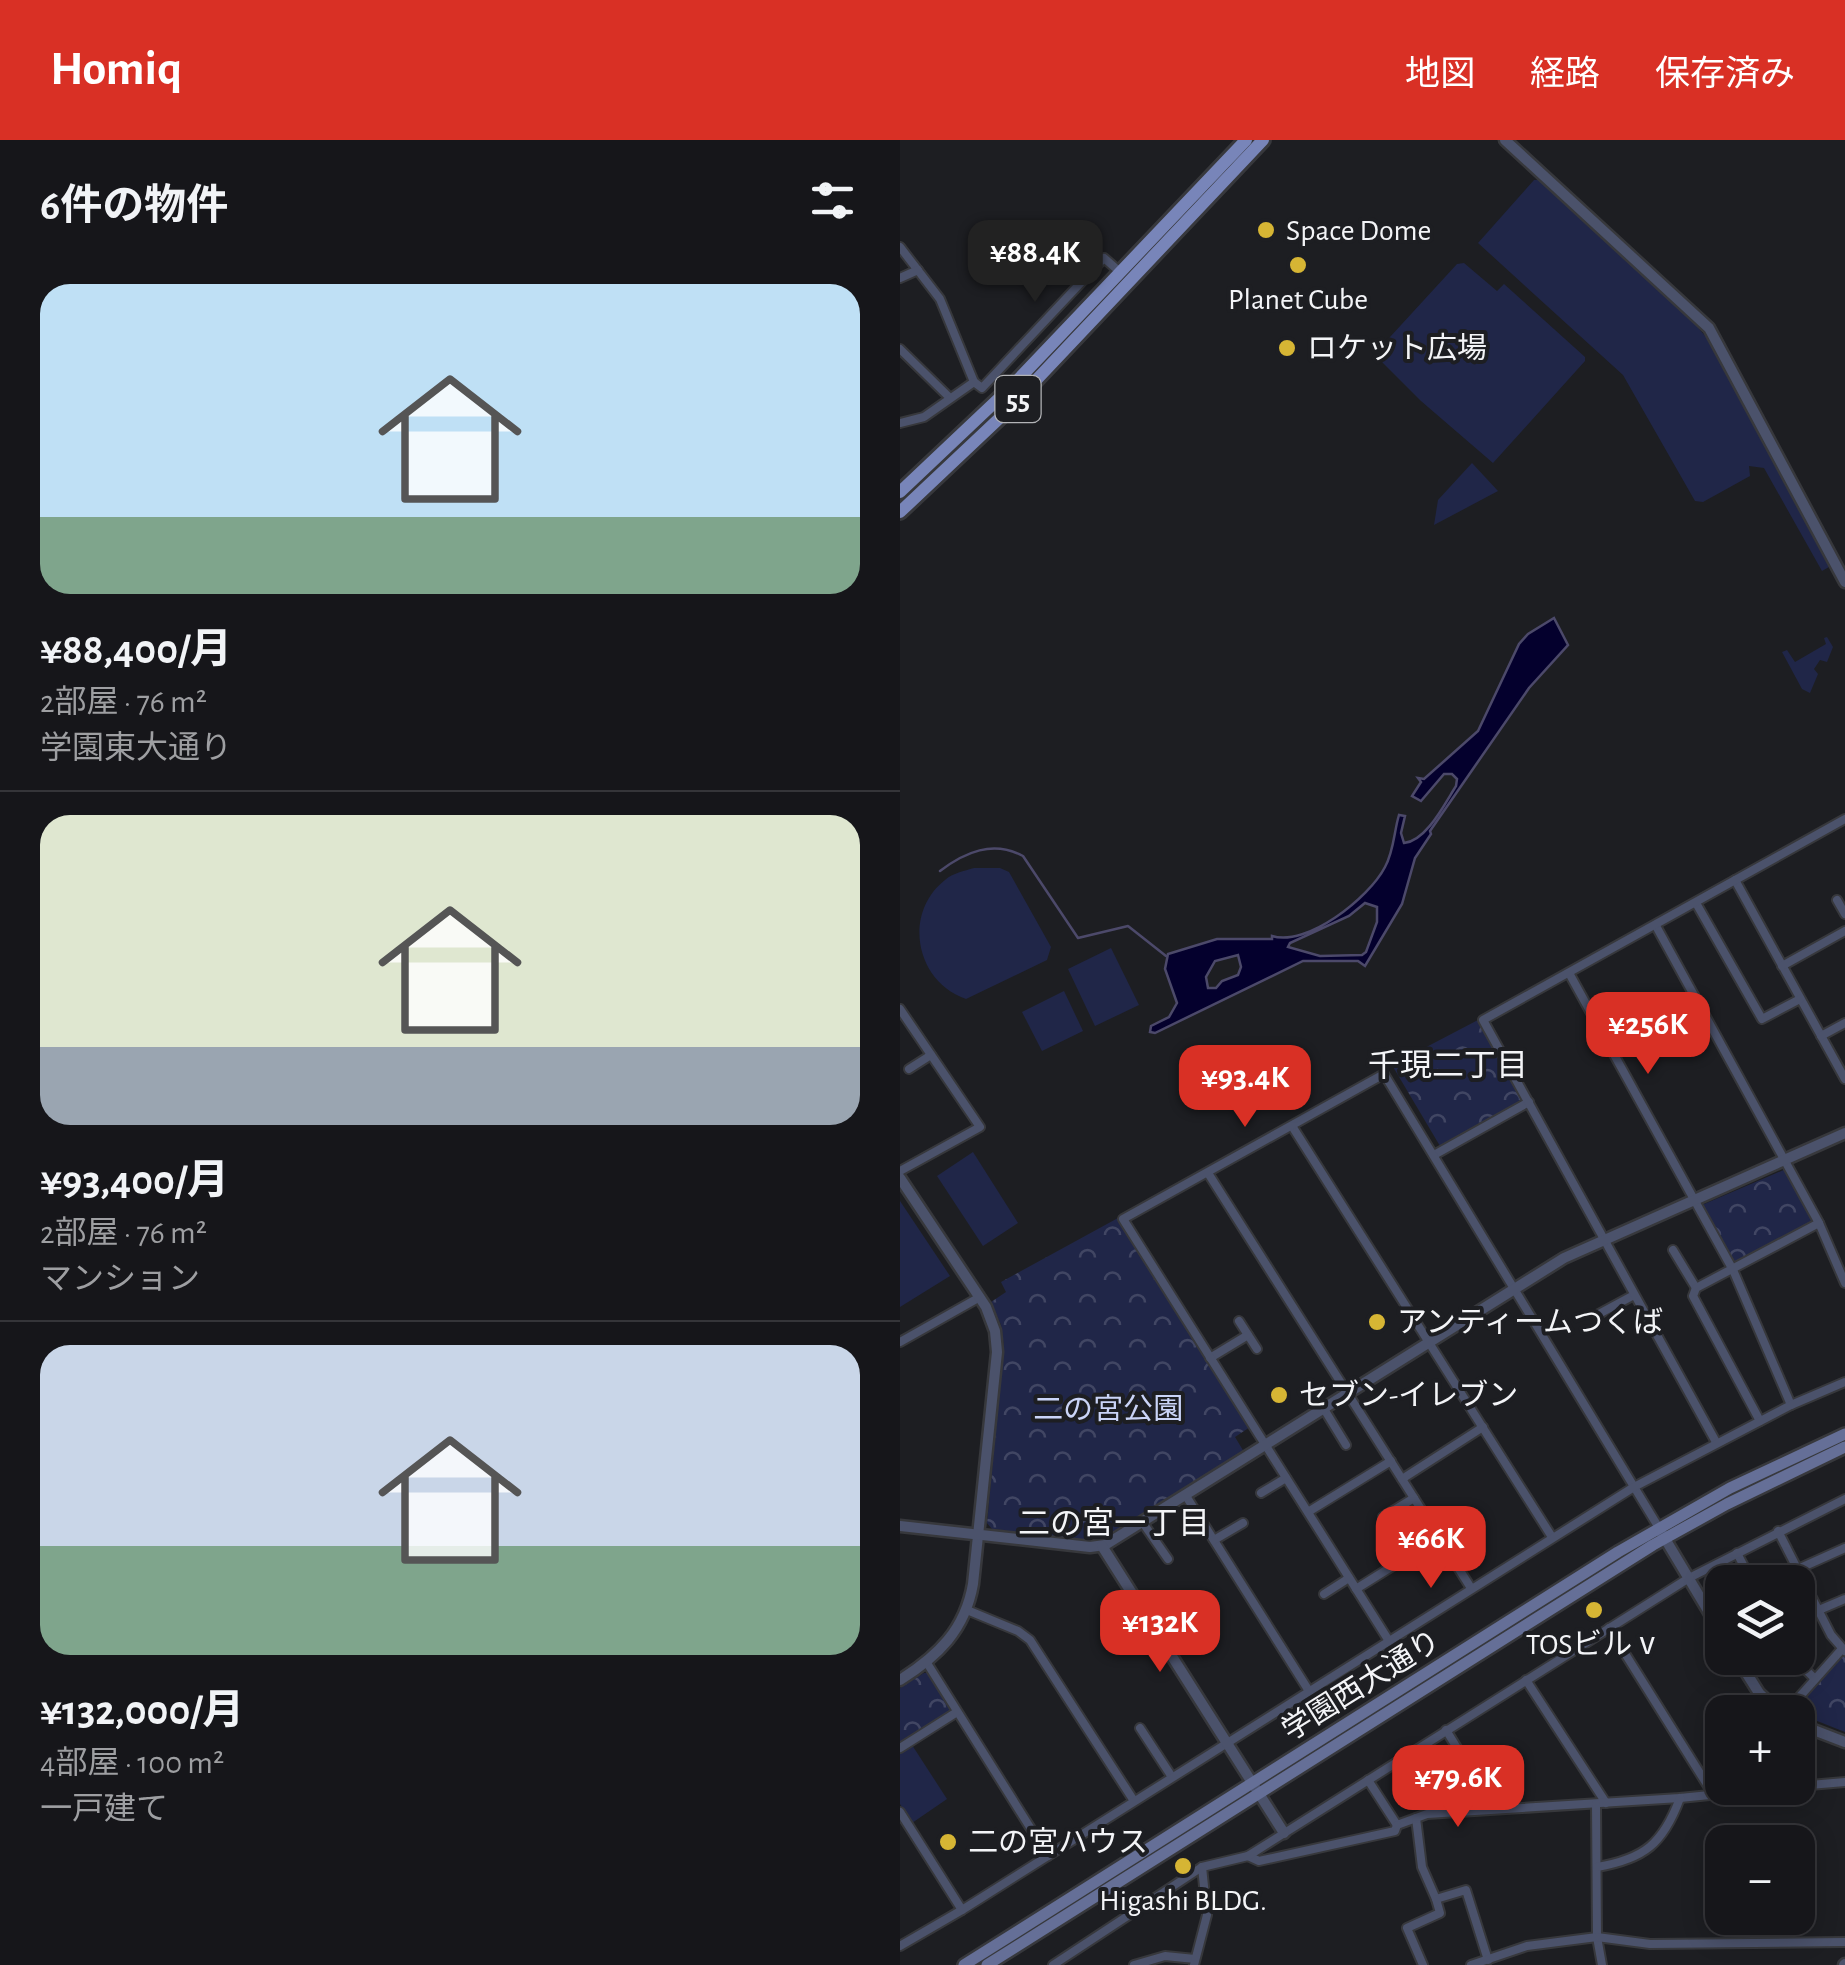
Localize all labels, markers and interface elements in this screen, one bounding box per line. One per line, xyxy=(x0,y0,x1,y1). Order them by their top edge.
text: Homiq xyxy=(50,46,182,94)
text: 地図 xyxy=(1405,57,1475,92)
text: 経路 xyxy=(1530,57,1600,92)
text: 保存済み xyxy=(1655,57,1795,92)
icon: filters xyxy=(805,173,860,228)
text: 6件の物件 xyxy=(40,185,228,227)
place label: Space Dome xyxy=(1286,216,1431,246)
marker: Space Dome xyxy=(1255,219,1277,241)
pin: ¥88.4K xyxy=(954,220,1116,305)
text: ¥88.4K xyxy=(990,236,1080,268)
marker: Planet Cube xyxy=(1287,254,1309,276)
place label: Planet Cube xyxy=(1228,285,1368,315)
place label: ロケット広場 xyxy=(1307,332,1487,364)
marker: ロケット広場 xyxy=(1276,337,1298,359)
icon: home xyxy=(360,349,540,529)
road number: 55 xyxy=(996,376,1040,422)
text: ¥88,400/月 xyxy=(40,629,232,671)
text: 2部屋 · 76 m² xyxy=(40,686,207,718)
text: 学園東大通り xyxy=(40,732,232,764)
icon: home xyxy=(360,880,540,1060)
pin: ¥256K xyxy=(1578,992,1718,1077)
text: ¥256K xyxy=(1608,1008,1688,1040)
pin: ¥93.4K xyxy=(1164,1045,1326,1130)
district label: 千現二丁目 xyxy=(1368,1049,1528,1082)
text: ¥93.4K xyxy=(1201,1061,1289,1093)
text: ¥93,400/月 xyxy=(40,1160,229,1202)
text: 2部屋 · 76 m² xyxy=(40,1217,207,1249)
text: マンション xyxy=(40,1263,200,1295)
place label: アンティームつくば xyxy=(1397,1307,1663,1338)
marker: アンティームつくば xyxy=(1366,1311,1388,1333)
place label: セブン-イレブン xyxy=(1299,1379,1518,1411)
marker: セブン-イレブン xyxy=(1268,1384,1290,1406)
park label: 二の宮公園 xyxy=(1033,1393,1183,1425)
icon: home xyxy=(360,1410,540,1590)
district label: 二の宮一丁目 xyxy=(1018,1506,1210,1540)
pin: ¥66K xyxy=(1372,1506,1490,1591)
text: ¥66K xyxy=(1398,1522,1464,1554)
map controls xyxy=(1705,1565,1815,1935)
button: layers xyxy=(1705,1565,1815,1675)
pin: ¥132K xyxy=(1090,1590,1230,1675)
marker: TOSビルⅴ xyxy=(1583,1599,1605,1621)
text: ¥132K xyxy=(1122,1606,1198,1638)
street label: 学園西大通り xyxy=(1276,1624,1446,1746)
place label: TOSビルⅴ xyxy=(1526,1629,1662,1660)
text: ¥132,000/月 xyxy=(40,1690,244,1732)
button: + xyxy=(1705,1695,1815,1805)
pin: ¥79.6K xyxy=(1377,1745,1539,1830)
text: 4部屋 · 100 m² xyxy=(40,1747,224,1779)
text: ¥79.6K xyxy=(1414,1761,1502,1793)
text: 一戸建て xyxy=(40,1793,168,1825)
button: − xyxy=(1705,1825,1815,1935)
place label: 二の宮ハウス xyxy=(968,1826,1148,1858)
marker: 二の宮ハウス xyxy=(937,1831,959,1853)
marker: Higashi BLDG. xyxy=(1172,1855,1194,1877)
place label: Higashi BLDG. xyxy=(1099,1886,1267,1916)

